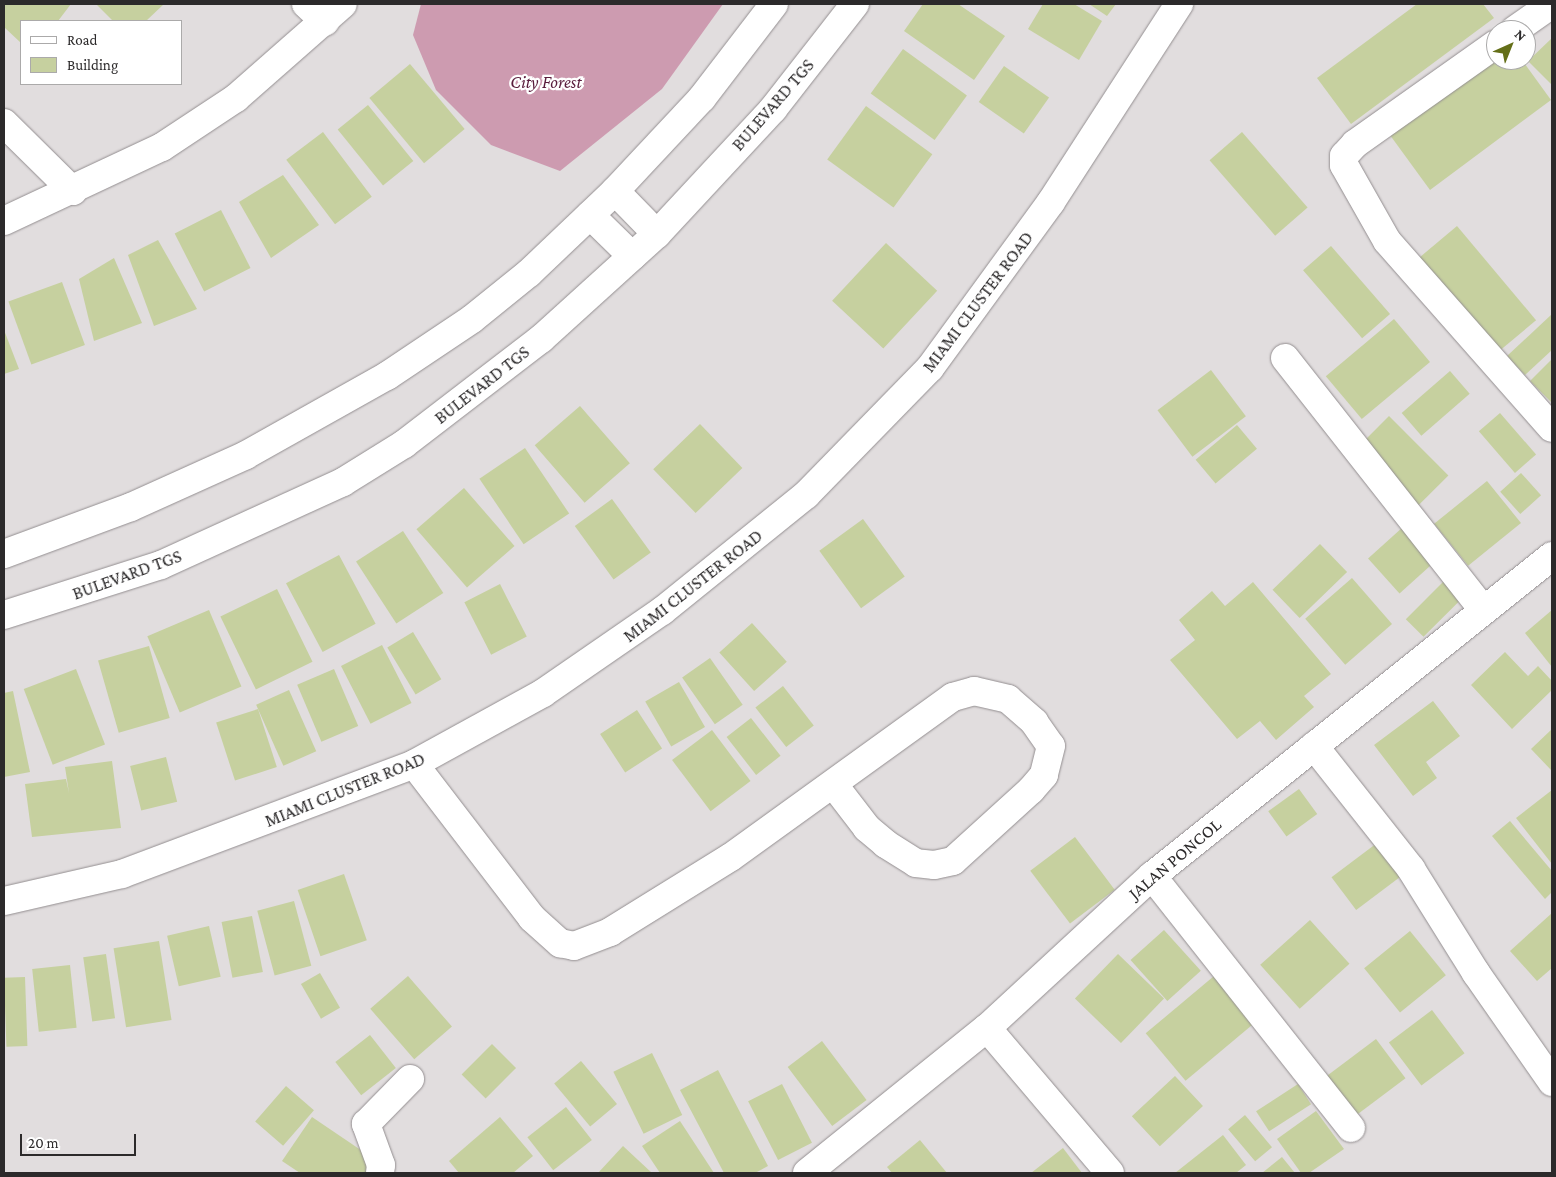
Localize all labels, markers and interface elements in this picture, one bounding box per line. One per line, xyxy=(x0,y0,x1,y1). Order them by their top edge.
legend xyxy=(20,20,182,85)
north arrow xyxy=(1486,20,1536,70)
text: N xyxy=(1512,26,1530,44)
text: Road xyxy=(67,32,97,48)
street label: BULEVARD TGS xyxy=(727,55,819,155)
text: Building xyxy=(67,57,118,73)
park label: City Forest xyxy=(510,71,582,93)
street label: MIAMI CLUSTER ROAD xyxy=(918,227,1038,377)
street label: BULEVARD TGS xyxy=(430,341,534,429)
street label: MIAMI CLUSTER ROAD xyxy=(619,525,767,647)
street label: BULEVARD TGS xyxy=(69,545,185,605)
street label: MIAMI CLUSTER ROAD xyxy=(262,748,428,832)
street label: JALAN PONCOL xyxy=(1124,814,1226,904)
scale bar xyxy=(22,1124,139,1156)
text: 20 m xyxy=(28,1135,59,1151)

